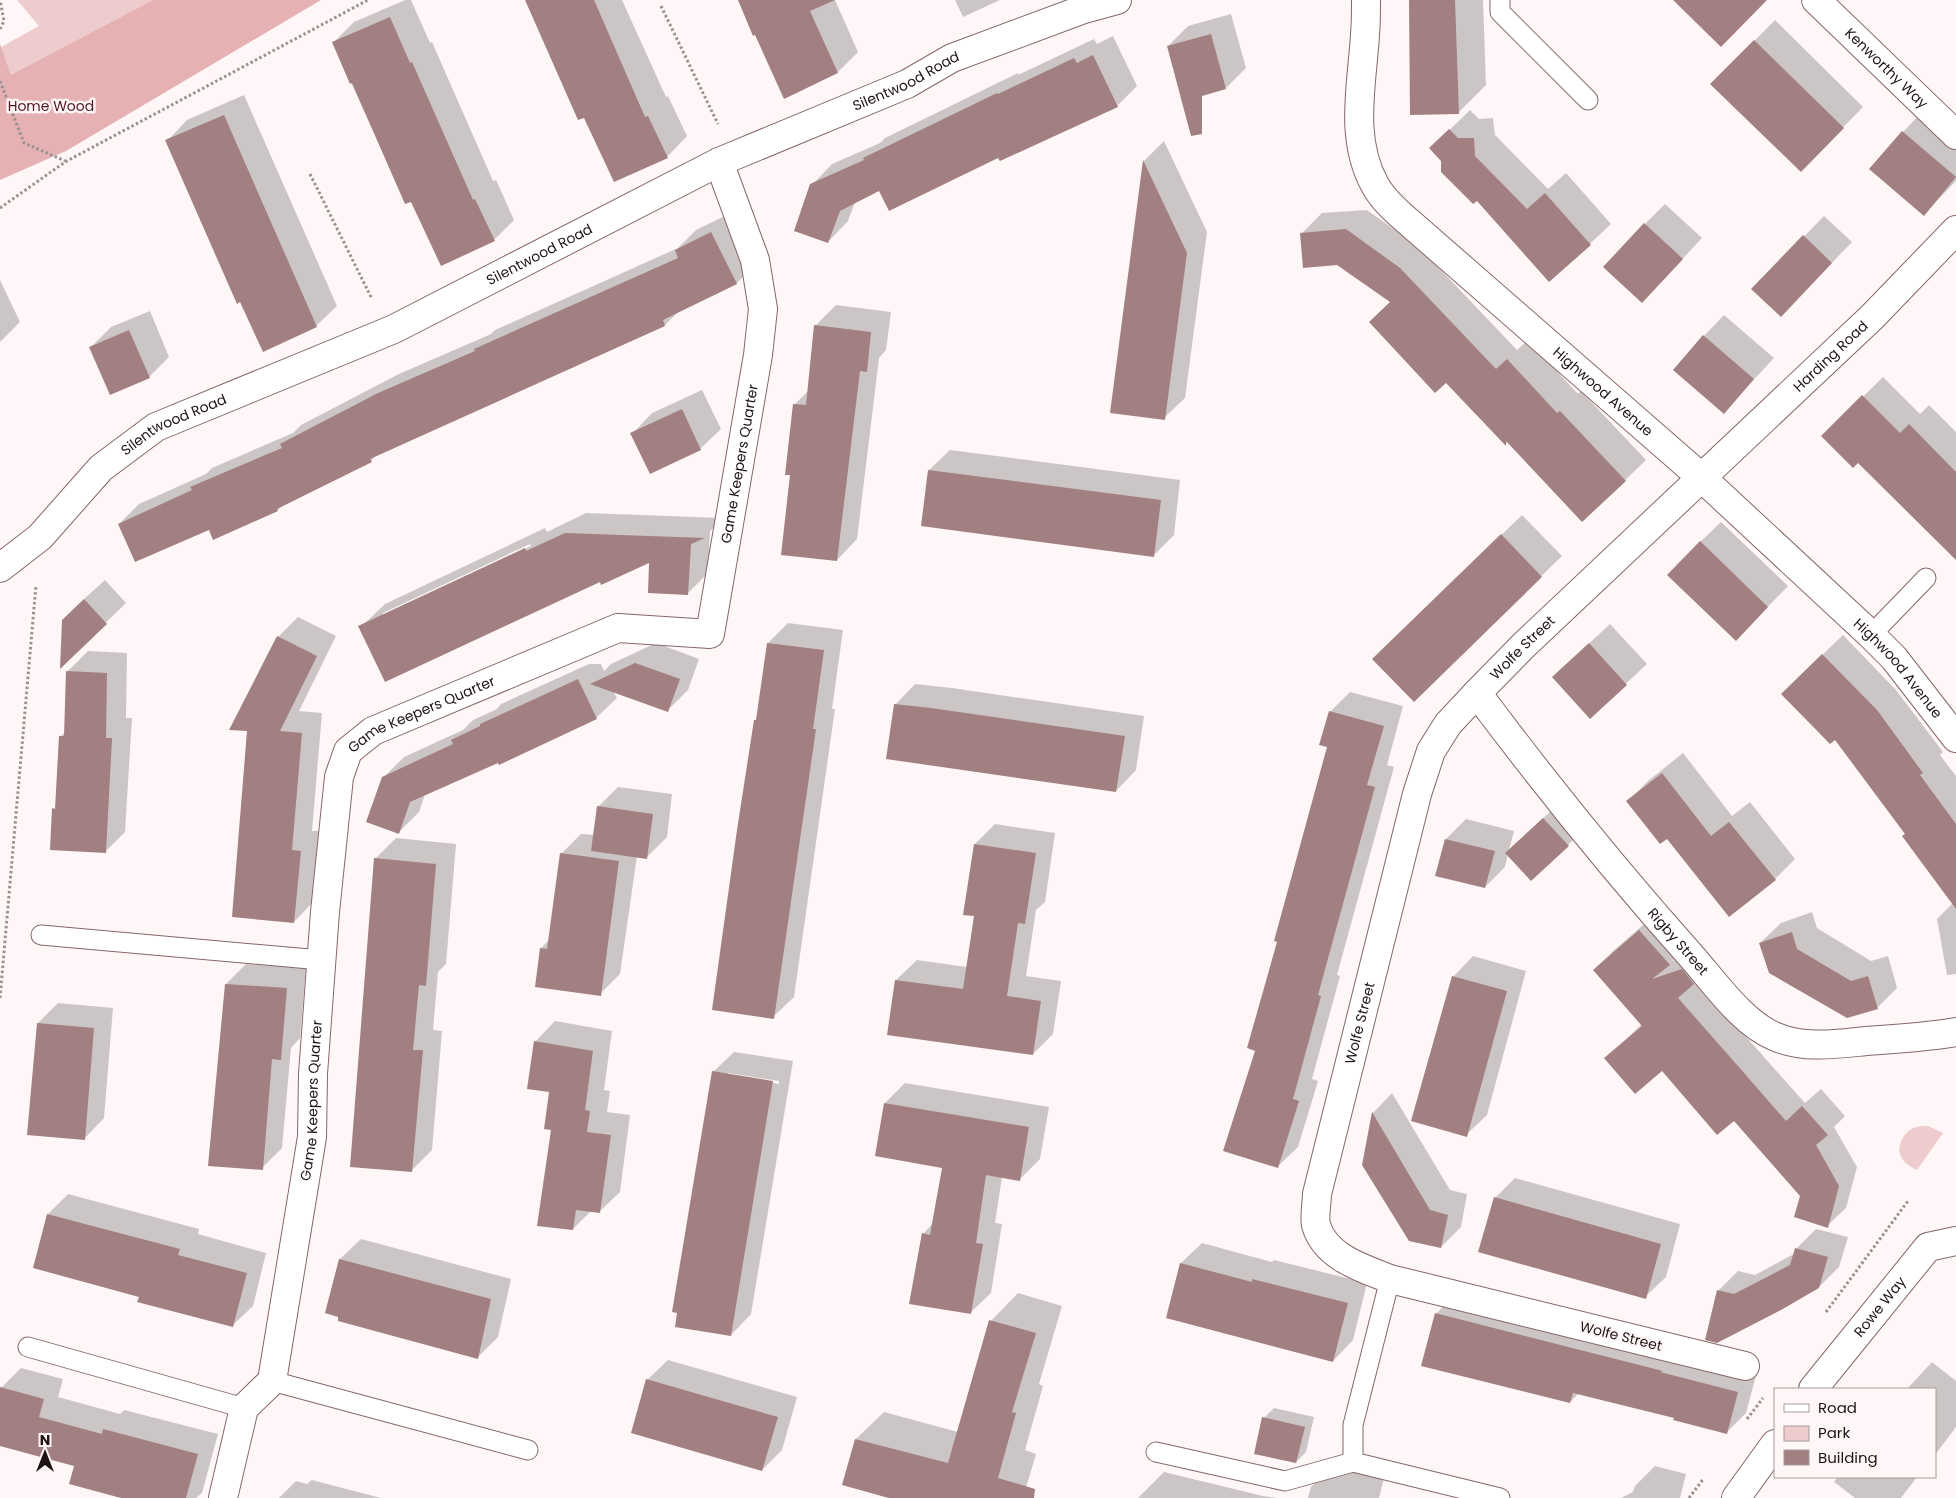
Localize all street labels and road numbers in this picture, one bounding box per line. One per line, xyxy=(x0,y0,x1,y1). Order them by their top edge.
street label: Kenworthy Way xyxy=(1841,23,1933,113)
street label: Silentwood Road xyxy=(850,46,962,116)
street label: Silentwood Road xyxy=(483,219,596,290)
street label: Harding Road xyxy=(1789,316,1872,396)
street label: Highwood Avenue xyxy=(1549,342,1658,441)
street label: Game Keepers Quarter xyxy=(716,383,763,545)
street label: Silentwood Road xyxy=(117,389,229,460)
street label: Wolfe Street xyxy=(1485,611,1559,684)
street label: Highwood Avenue xyxy=(1849,614,1947,723)
street label: Game Keepers Quarter xyxy=(343,671,498,757)
street label: Rigby Street xyxy=(1643,904,1713,980)
street label: Wolfe Street xyxy=(1340,980,1380,1066)
street label: Game Keepers Quarter xyxy=(295,1019,327,1182)
street label: Rowe Way xyxy=(1849,1272,1910,1341)
street label: Wolfe Street xyxy=(1578,1316,1664,1356)

